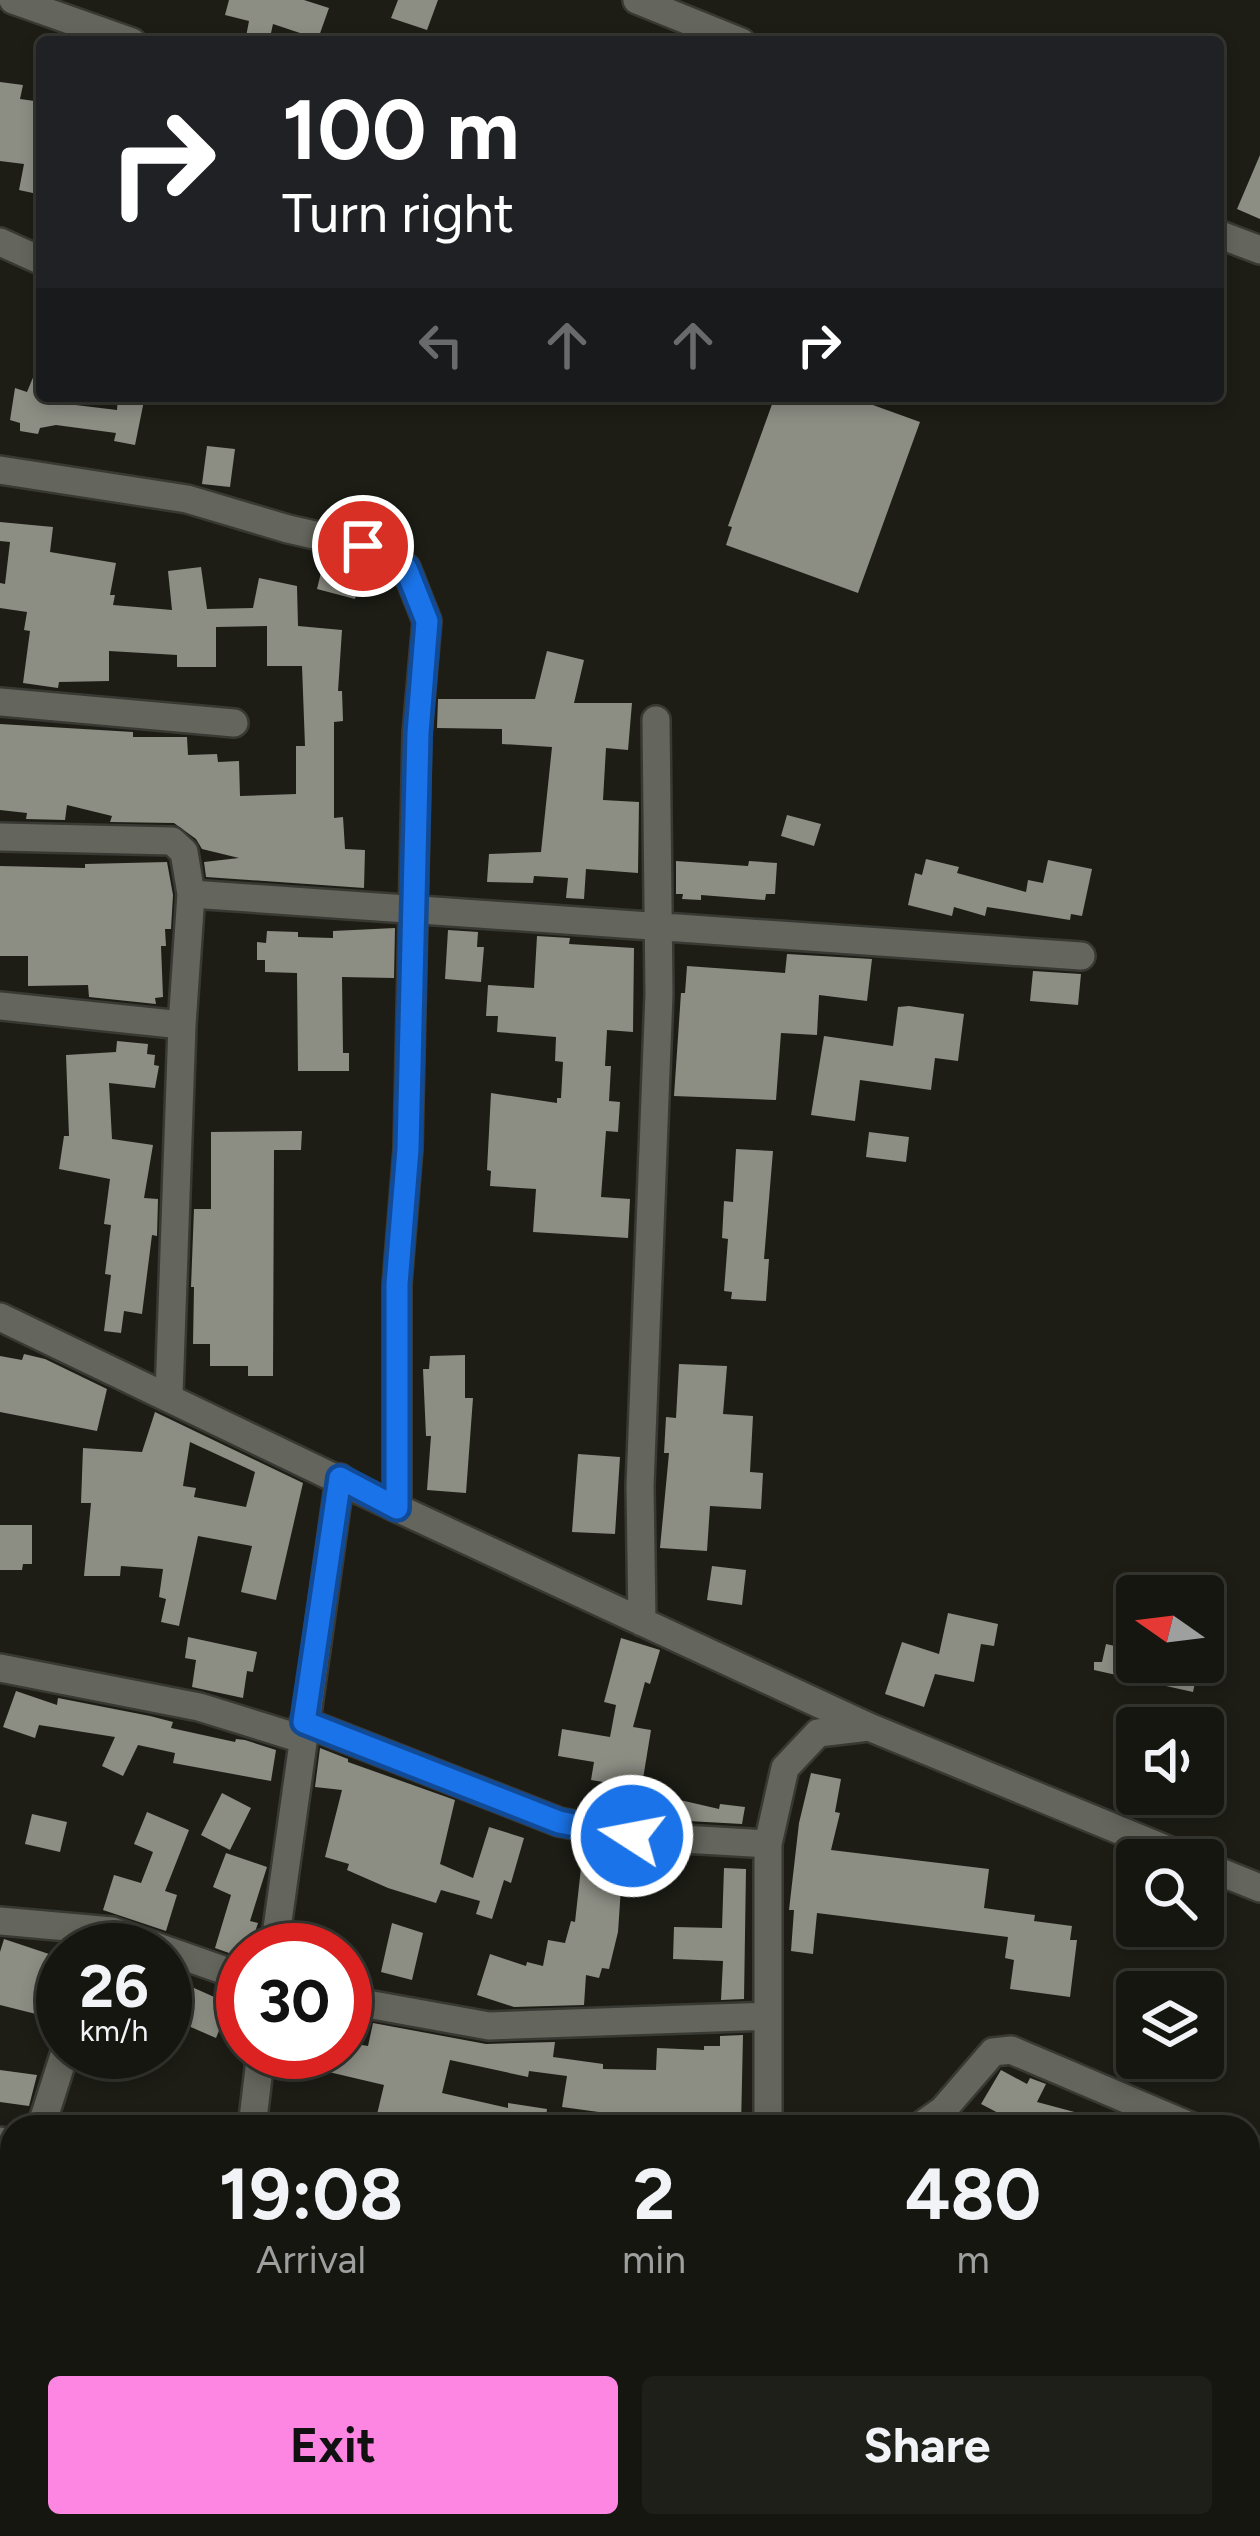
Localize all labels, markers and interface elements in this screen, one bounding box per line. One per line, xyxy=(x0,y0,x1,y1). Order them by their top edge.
text: 100 m xyxy=(282,79,520,180)
icon: right xyxy=(84,84,240,240)
text: Turn right xyxy=(282,181,514,246)
icon: left xyxy=(408,312,474,378)
icon: ahead xyxy=(534,312,600,378)
icon: ahead xyxy=(660,312,726,378)
icon: right xyxy=(786,312,852,378)
pin xyxy=(312,495,414,597)
icon: arrive xyxy=(330,513,396,579)
north arrow xyxy=(1116,1575,1224,1683)
map controls xyxy=(1116,1575,1224,2079)
button: sound xyxy=(1116,1707,1224,1815)
position arrow xyxy=(569,1773,695,1899)
button: search xyxy=(1116,1839,1224,1947)
speed limit sign: 30 xyxy=(216,1923,372,2079)
text: 26 xyxy=(79,1950,149,2022)
button: layers xyxy=(1116,1971,1224,2079)
text: km/h xyxy=(80,2012,148,2049)
text: 19:08 xyxy=(219,2151,403,2237)
text: 2 xyxy=(633,2151,675,2237)
text: 480 xyxy=(905,2151,1041,2237)
text: Arrival xyxy=(256,2236,366,2283)
text: min xyxy=(622,2236,686,2283)
text: m xyxy=(956,2236,990,2283)
button: Exit xyxy=(48,2376,618,2514)
button: Share xyxy=(642,2376,1212,2514)

